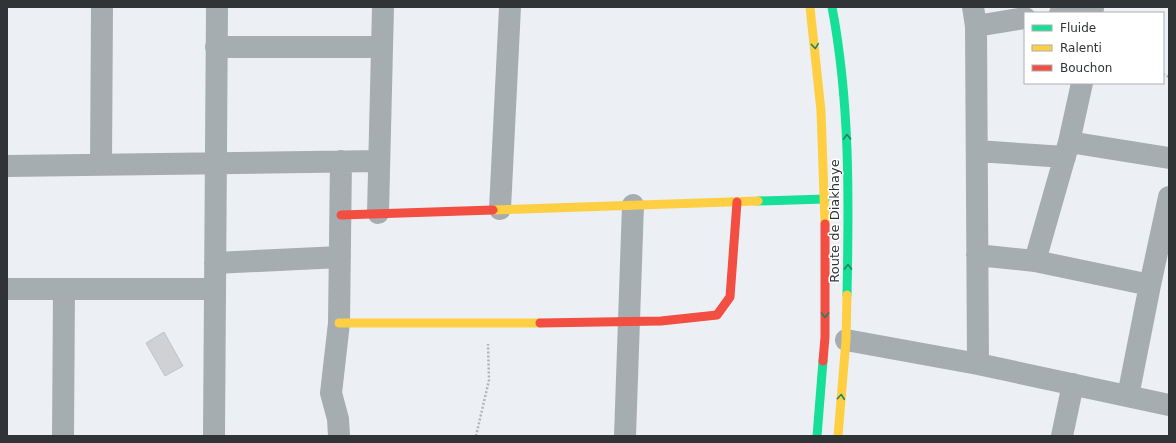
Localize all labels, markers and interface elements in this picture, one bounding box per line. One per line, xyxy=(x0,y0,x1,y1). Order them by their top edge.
legend xyxy=(1024,12,1164,84)
text: Fluide xyxy=(1060,21,1096,35)
text: Ralenti xyxy=(1060,41,1102,55)
one-way arrow xyxy=(810,43,819,49)
text: Bouchon xyxy=(1060,61,1112,75)
one-way arrow xyxy=(843,134,851,140)
street label: Route de Diakhaye xyxy=(827,159,842,283)
one-way arrow xyxy=(844,264,852,270)
one-way arrow xyxy=(821,312,829,318)
one-way arrow xyxy=(837,394,846,400)

